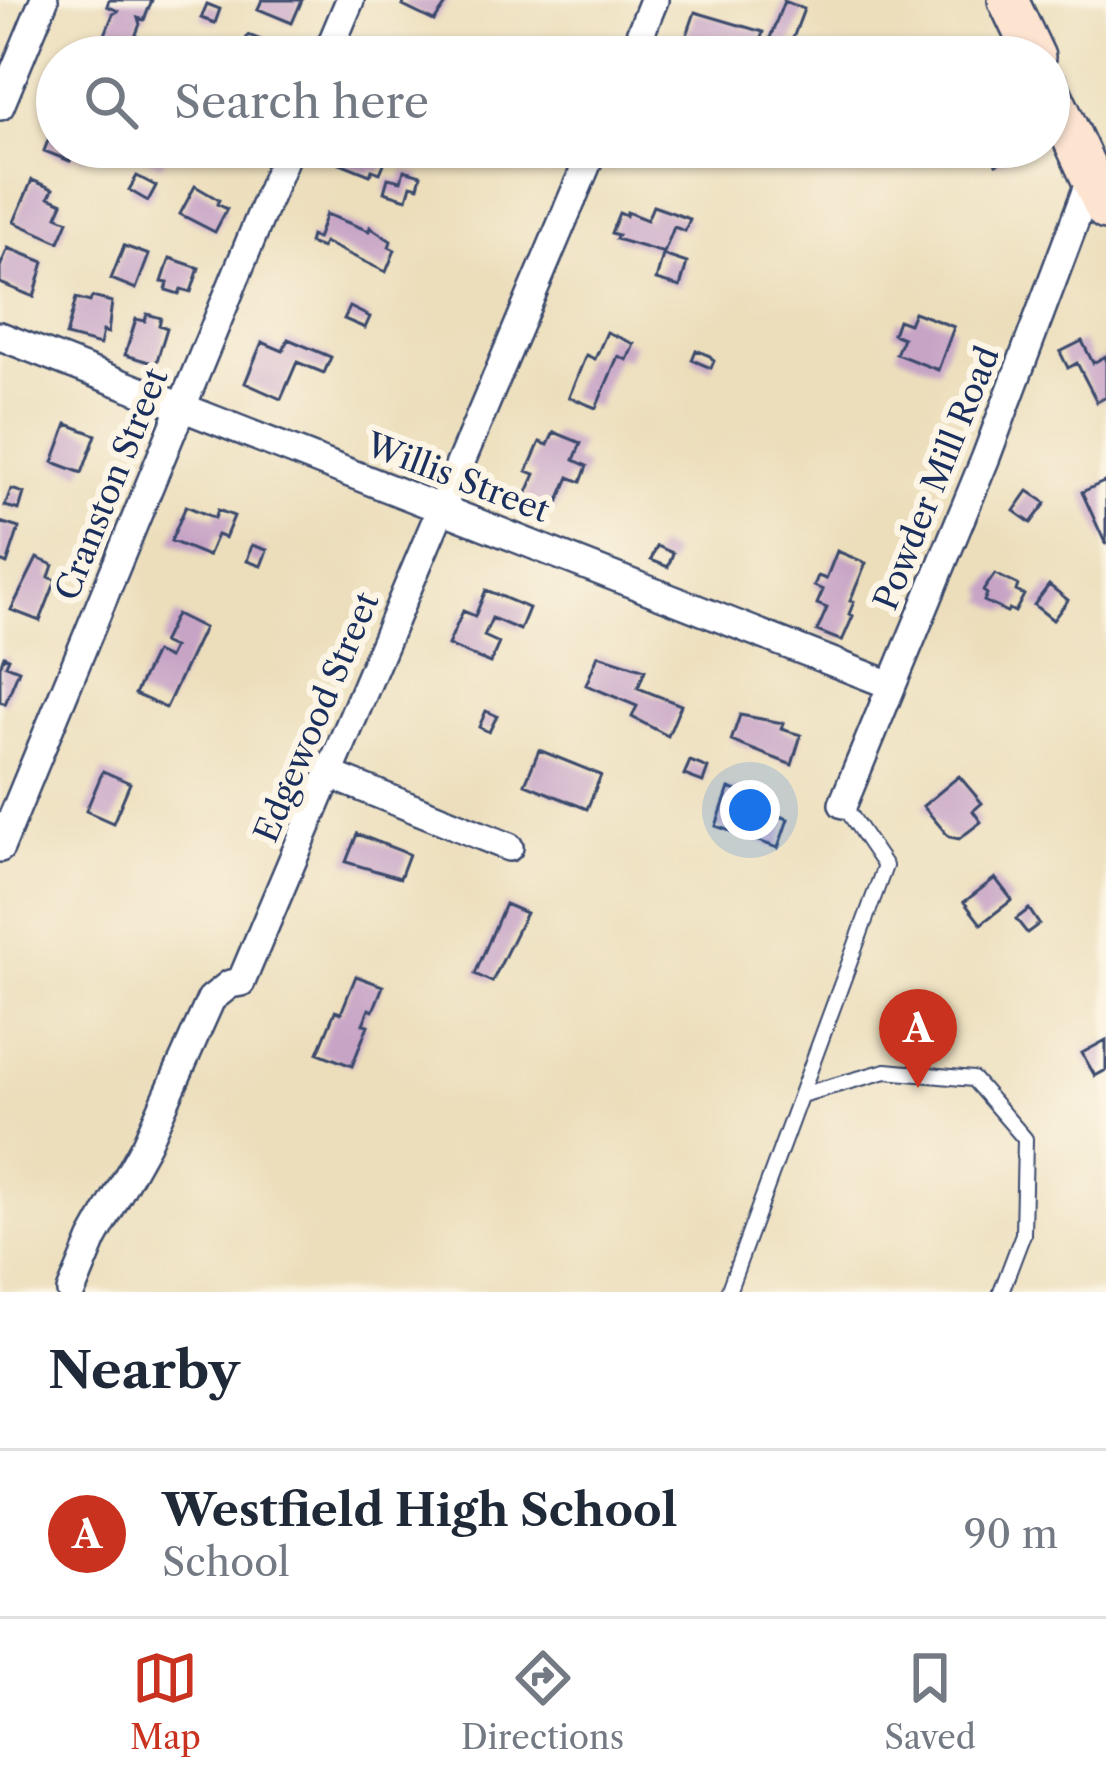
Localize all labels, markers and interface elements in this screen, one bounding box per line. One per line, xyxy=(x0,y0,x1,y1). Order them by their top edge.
search box xyxy=(36,36,1070,168)
icon: search xyxy=(78,69,144,135)
text: Search here xyxy=(174,74,429,130)
street label: Powder Mill Road xyxy=(865,340,1008,616)
street label: Cranston Street xyxy=(46,362,177,606)
street label: Willis Street xyxy=(360,423,555,531)
street label: Edgewood Street xyxy=(245,586,388,848)
your location xyxy=(720,780,780,840)
pin: A xyxy=(879,989,957,1088)
text: Nearby xyxy=(48,1339,240,1401)
text: Westfield High School xyxy=(162,1482,677,1538)
text: A xyxy=(72,1510,102,1558)
text: 90 m xyxy=(964,1510,1058,1558)
text: School xyxy=(162,1538,290,1586)
tab: Map xyxy=(130,1645,201,1758)
tab: Directions xyxy=(461,1645,624,1758)
tab: Saved xyxy=(884,1645,976,1758)

